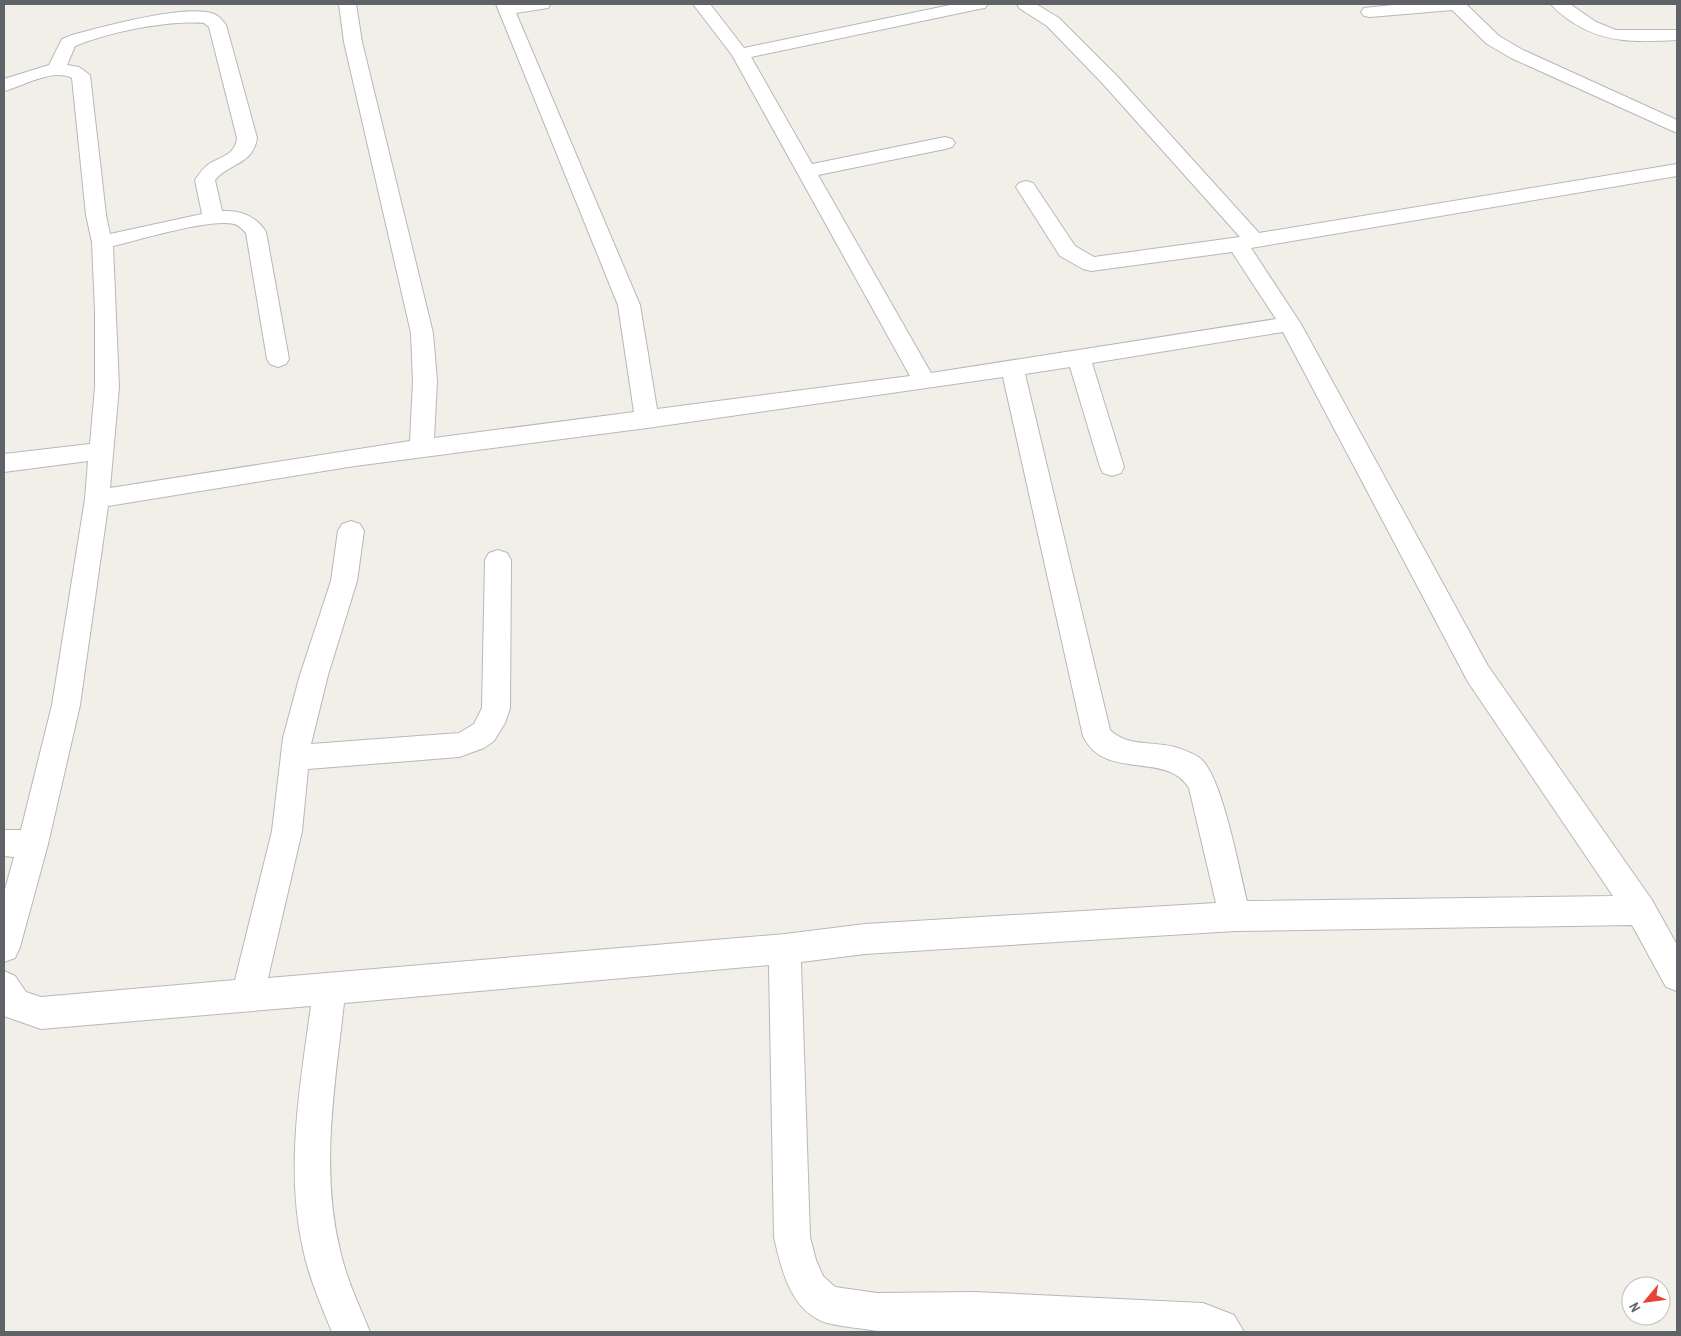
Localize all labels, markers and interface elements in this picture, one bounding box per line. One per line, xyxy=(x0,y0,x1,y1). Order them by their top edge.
north arrow xyxy=(1621,1276,1671,1326)
text: N xyxy=(1625,1299,1645,1315)

